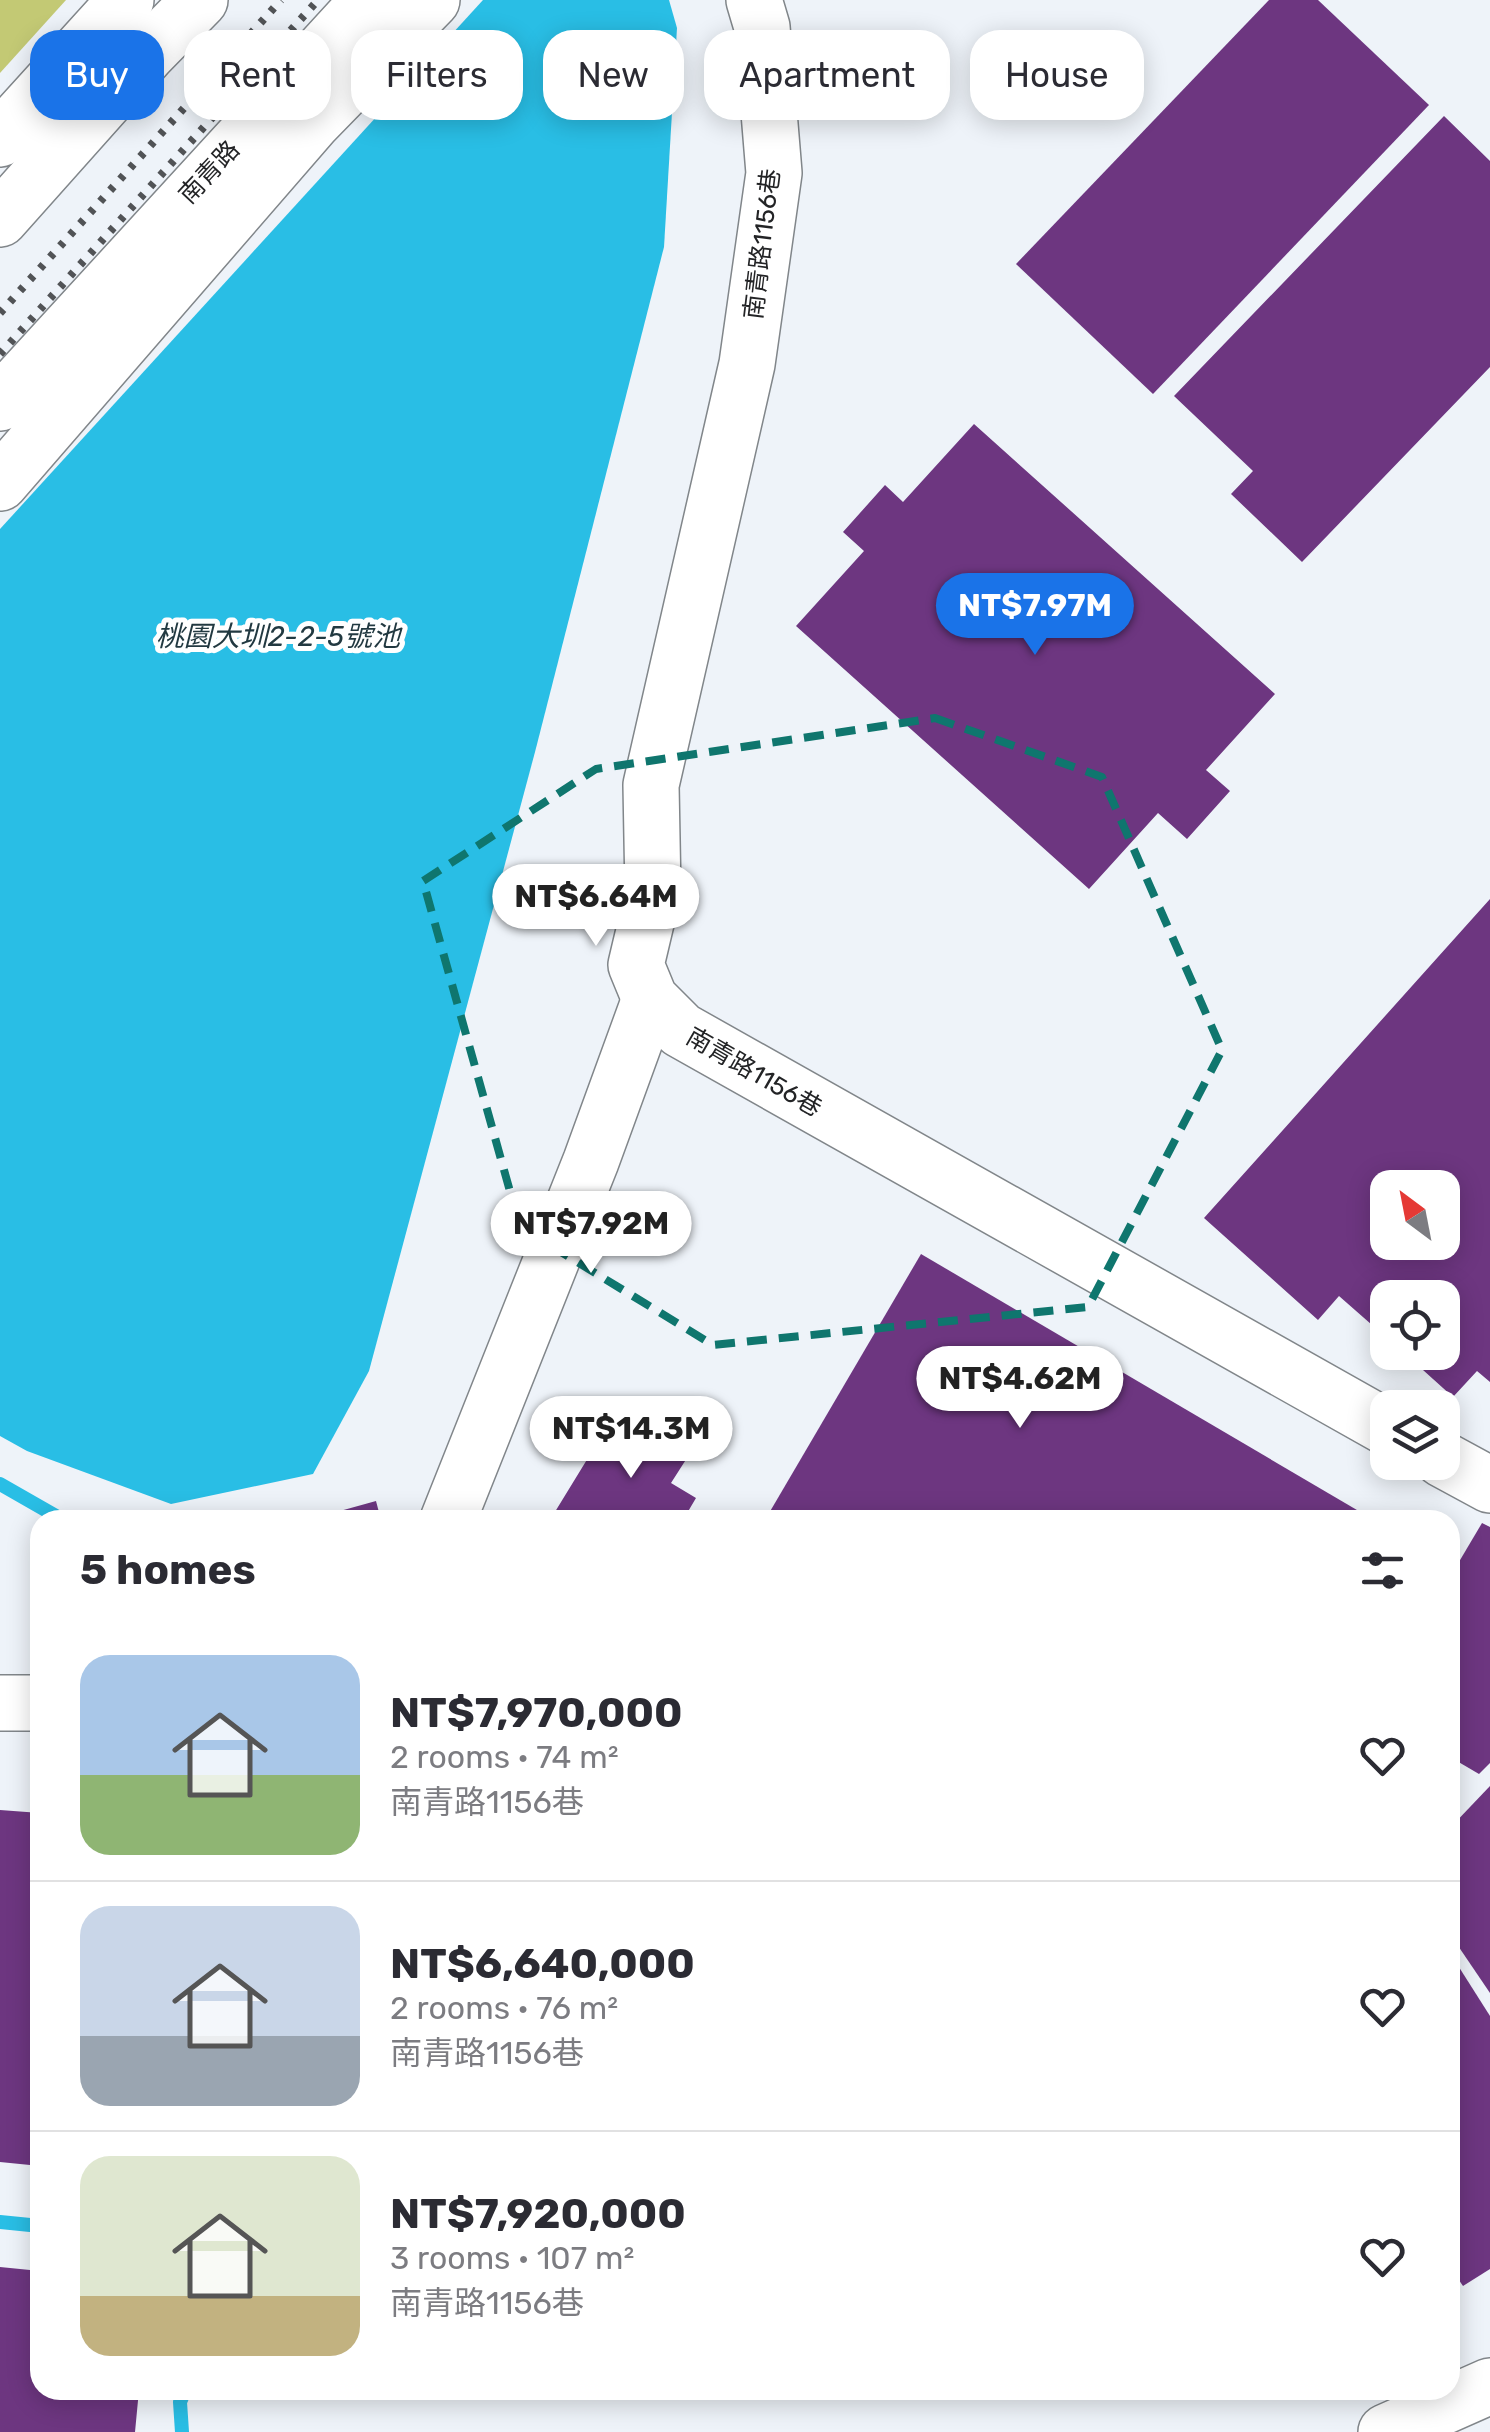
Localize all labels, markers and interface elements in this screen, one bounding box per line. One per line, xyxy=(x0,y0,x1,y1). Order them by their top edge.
chip: Buy xyxy=(30,30,164,120)
chip: Rent xyxy=(184,30,331,120)
chip: Filters xyxy=(351,30,523,120)
chip: New xyxy=(543,30,684,120)
chip: Apartment xyxy=(704,30,950,120)
chip: House xyxy=(970,30,1144,120)
street label: 南青路 xyxy=(173,135,245,209)
street label: 南青路1156巷 xyxy=(738,167,786,321)
pin: NT$7.97M xyxy=(932,573,1138,658)
text: NT$7.97M xyxy=(958,586,1112,624)
water label: 桃園大圳2-2-5號池 xyxy=(156,620,403,653)
pin: NT$6.64M xyxy=(493,864,699,949)
text: NT$6.64M xyxy=(514,877,678,915)
street label: 南青路1156巷 xyxy=(681,1022,827,1122)
north arrow xyxy=(1370,1170,1460,1260)
map controls xyxy=(1370,1170,1460,1480)
pin: NT$7.92M xyxy=(488,1191,694,1276)
text: NT$7.92M xyxy=(513,1204,669,1242)
button: locate xyxy=(1370,1280,1460,1370)
pin: NT$4.62M xyxy=(917,1346,1123,1431)
text: NT$4.62M xyxy=(938,1359,1102,1397)
button: layers xyxy=(1370,1390,1460,1480)
pin: NT$14.3M xyxy=(528,1396,734,1481)
text: NT$14.3M xyxy=(552,1409,710,1447)
icon: filters xyxy=(1355,1543,1410,1598)
text: 5 homes xyxy=(80,1545,256,1595)
text: NT$7,970,000 xyxy=(390,1688,683,1738)
icon: home xyxy=(160,1695,280,1815)
icon: heart xyxy=(1355,1728,1410,1783)
text: 2 rooms · 74 m² xyxy=(390,1738,619,1776)
text: 南青路1156巷 xyxy=(390,1783,584,1821)
text: NT$6,640,000 xyxy=(390,1939,695,1989)
icon: home xyxy=(160,1946,280,2066)
icon: heart xyxy=(1355,1979,1410,2034)
text: 2 rooms · 76 m² xyxy=(390,1989,618,2027)
text: 南青路1156巷 xyxy=(390,2034,584,2072)
text: NT$7,920,000 xyxy=(390,2189,686,2239)
icon: home xyxy=(160,2196,280,2316)
icon: heart xyxy=(1355,2229,1410,2284)
text: 3 rooms · 107 m² xyxy=(390,2239,634,2277)
text: 南青路1156巷 xyxy=(390,2284,584,2322)

